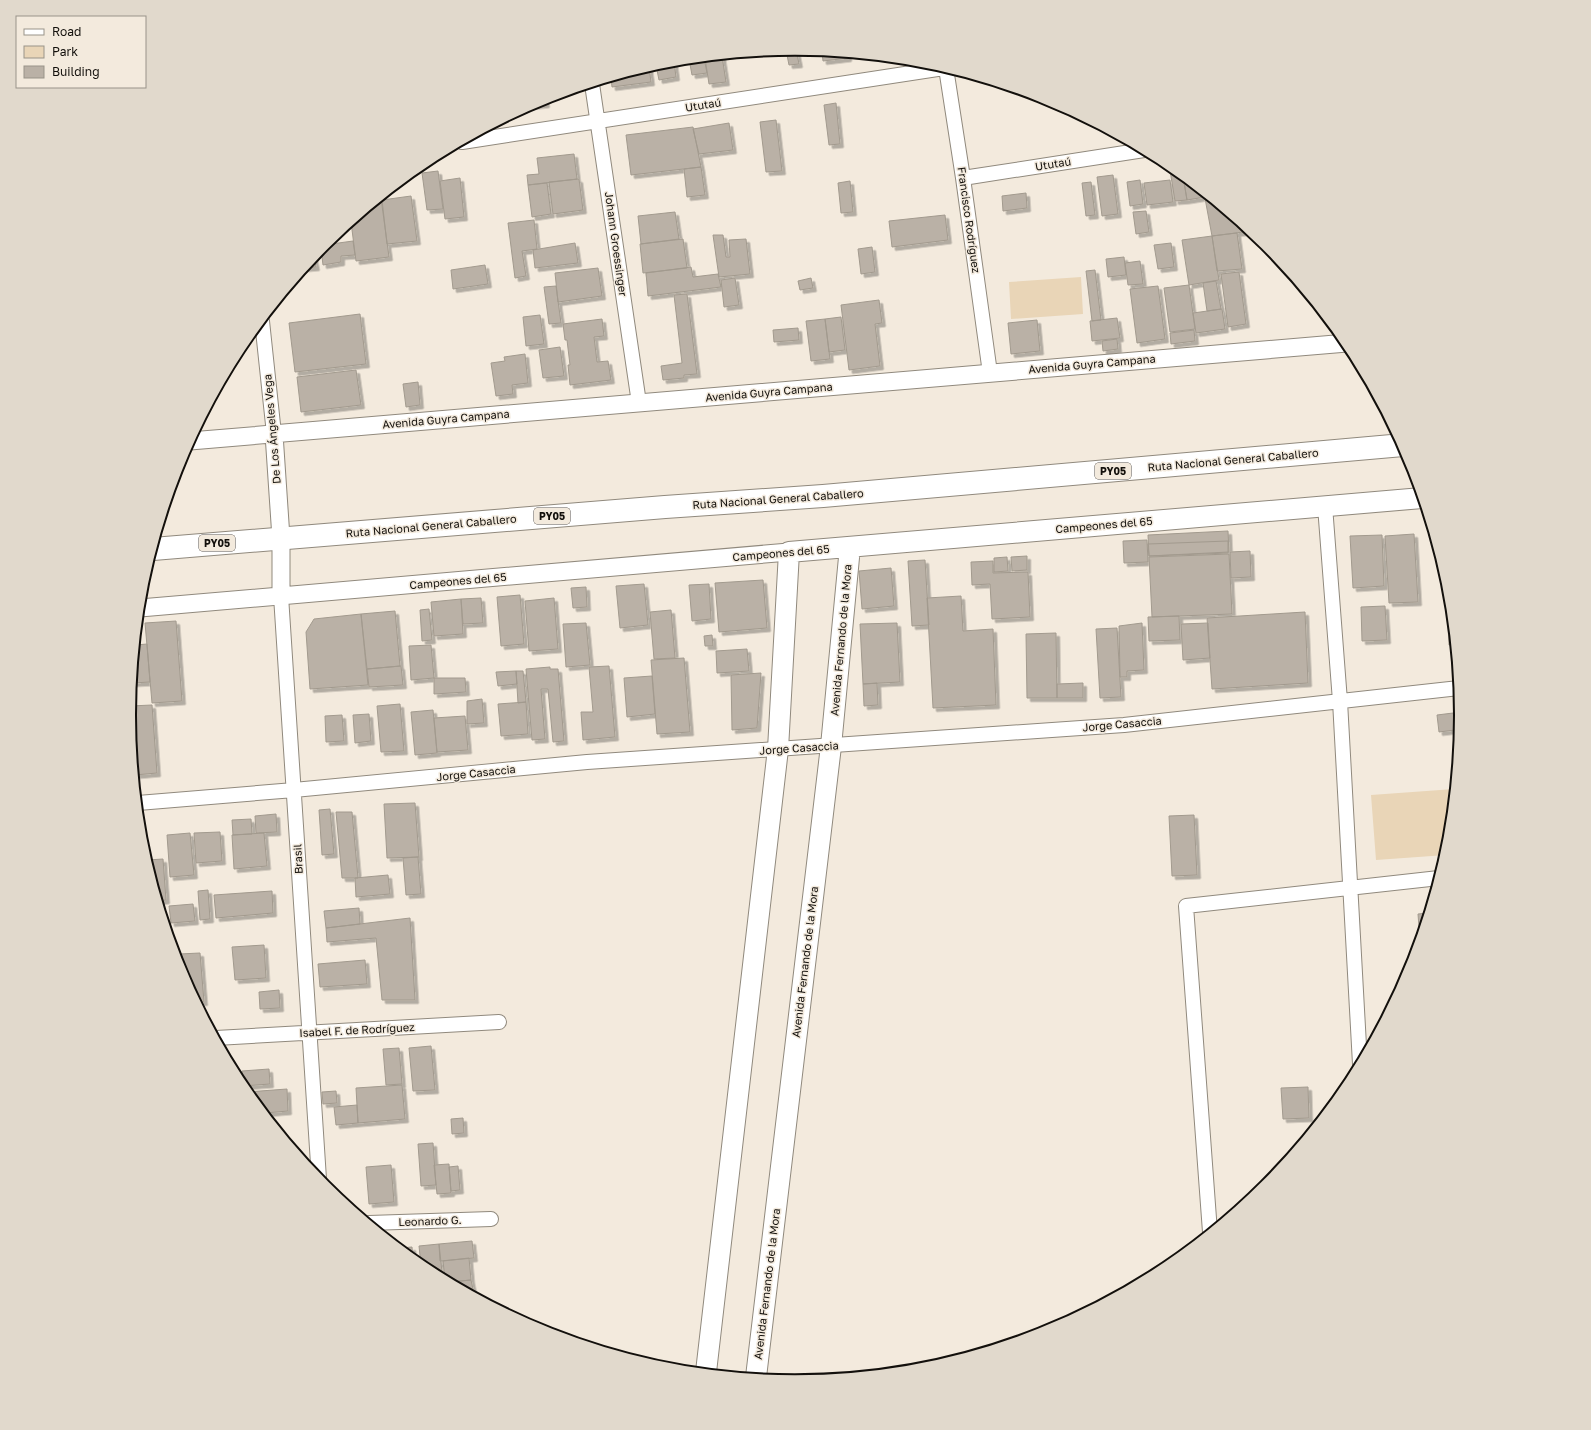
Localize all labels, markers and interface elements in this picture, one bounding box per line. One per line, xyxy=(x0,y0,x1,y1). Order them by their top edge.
legend xyxy=(16,16,146,88)
text: Road xyxy=(52,24,81,39)
text: Park xyxy=(52,44,78,59)
text: Building xyxy=(52,64,100,79)
street label: Ututaú xyxy=(684,95,722,114)
street label: Ututaú xyxy=(1034,154,1072,173)
street label: Francisco Rodríguez xyxy=(956,166,983,274)
street label: Johann Groessinger xyxy=(603,191,630,298)
street label: Avenida Guyra Campana xyxy=(1028,351,1156,376)
street label: De Los Ángeles Vega xyxy=(260,374,283,484)
street label: Avenida Guyra Campana xyxy=(705,379,833,404)
street label: Avenida Guyra Campana xyxy=(382,406,510,431)
street label: Ruta Nacional General Caballero xyxy=(1147,446,1319,473)
road number: PY05 xyxy=(1095,463,1131,479)
street label: Ruta Nacional General Caballero xyxy=(692,486,864,511)
road number: PY05 xyxy=(534,508,570,524)
street label: Ruta Nacional General Caballero xyxy=(345,512,517,539)
street label: Campeones del 65 xyxy=(1055,514,1153,535)
road number: PY05 xyxy=(199,535,235,551)
street label: Campeones del 65 xyxy=(732,542,830,563)
street label: Avenida Fernando de la Mora xyxy=(827,564,854,716)
street label: Campeones del 65 xyxy=(409,570,507,591)
street label: Jorge Casaccia xyxy=(1082,714,1162,733)
street label: Jorge Casaccia xyxy=(759,738,839,757)
street label: Jorge Casaccia xyxy=(436,762,516,783)
street label: Brasil xyxy=(290,843,305,874)
street label: Avenida Fernando de la Mora xyxy=(789,886,820,1038)
street label: Isabel F. de Rodríguez xyxy=(299,1020,415,1039)
street label: Avenida Fernando de la Mora xyxy=(751,1208,782,1360)
street label: Leonardo G. xyxy=(398,1213,462,1228)

